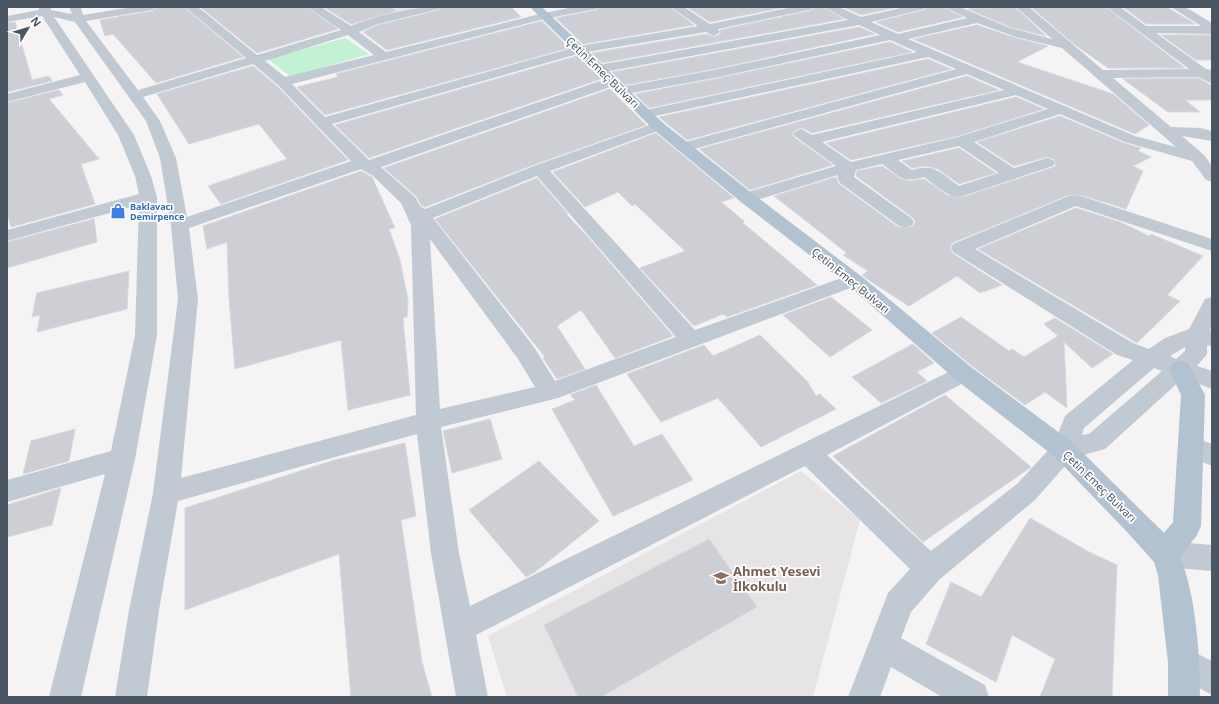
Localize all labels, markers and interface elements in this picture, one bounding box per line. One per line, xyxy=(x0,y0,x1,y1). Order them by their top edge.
north arrow xyxy=(8,8,48,48)
text: N xyxy=(28,13,45,30)
street label: Çetin Emeç Bulvarı xyxy=(563,33,643,111)
place label: Baklavacı Demirpence xyxy=(130,200,184,223)
shop icon: Baklavacı Demirpence xyxy=(109,202,127,220)
street label: Çetin Emeç Bulvarı xyxy=(809,244,893,316)
street label: Çetin Emeç Bulvarı xyxy=(1060,447,1140,525)
place label: Ahmet Yesevi İlkokulu xyxy=(733,562,821,595)
school or university icon: Ahmet Yesevi İlkokulu xyxy=(712,569,730,587)

